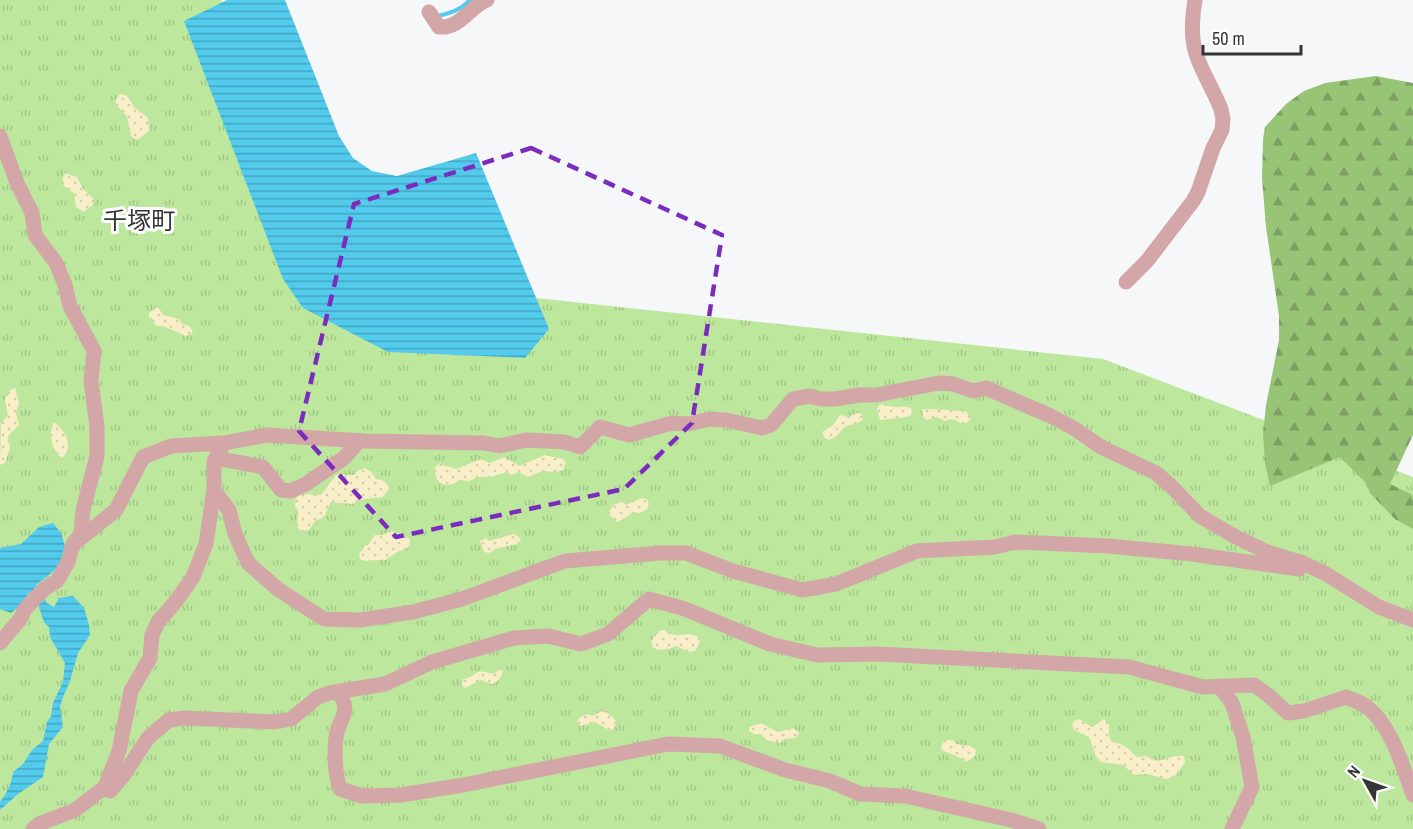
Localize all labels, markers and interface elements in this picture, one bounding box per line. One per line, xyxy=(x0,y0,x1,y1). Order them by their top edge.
scale bar xyxy=(1203,18,1300,56)
text: 50 m xyxy=(1212,26,1245,51)
district label: 千塚町 xyxy=(103,204,175,236)
north arrow xyxy=(1335,751,1395,811)
text: N xyxy=(1342,761,1365,782)

